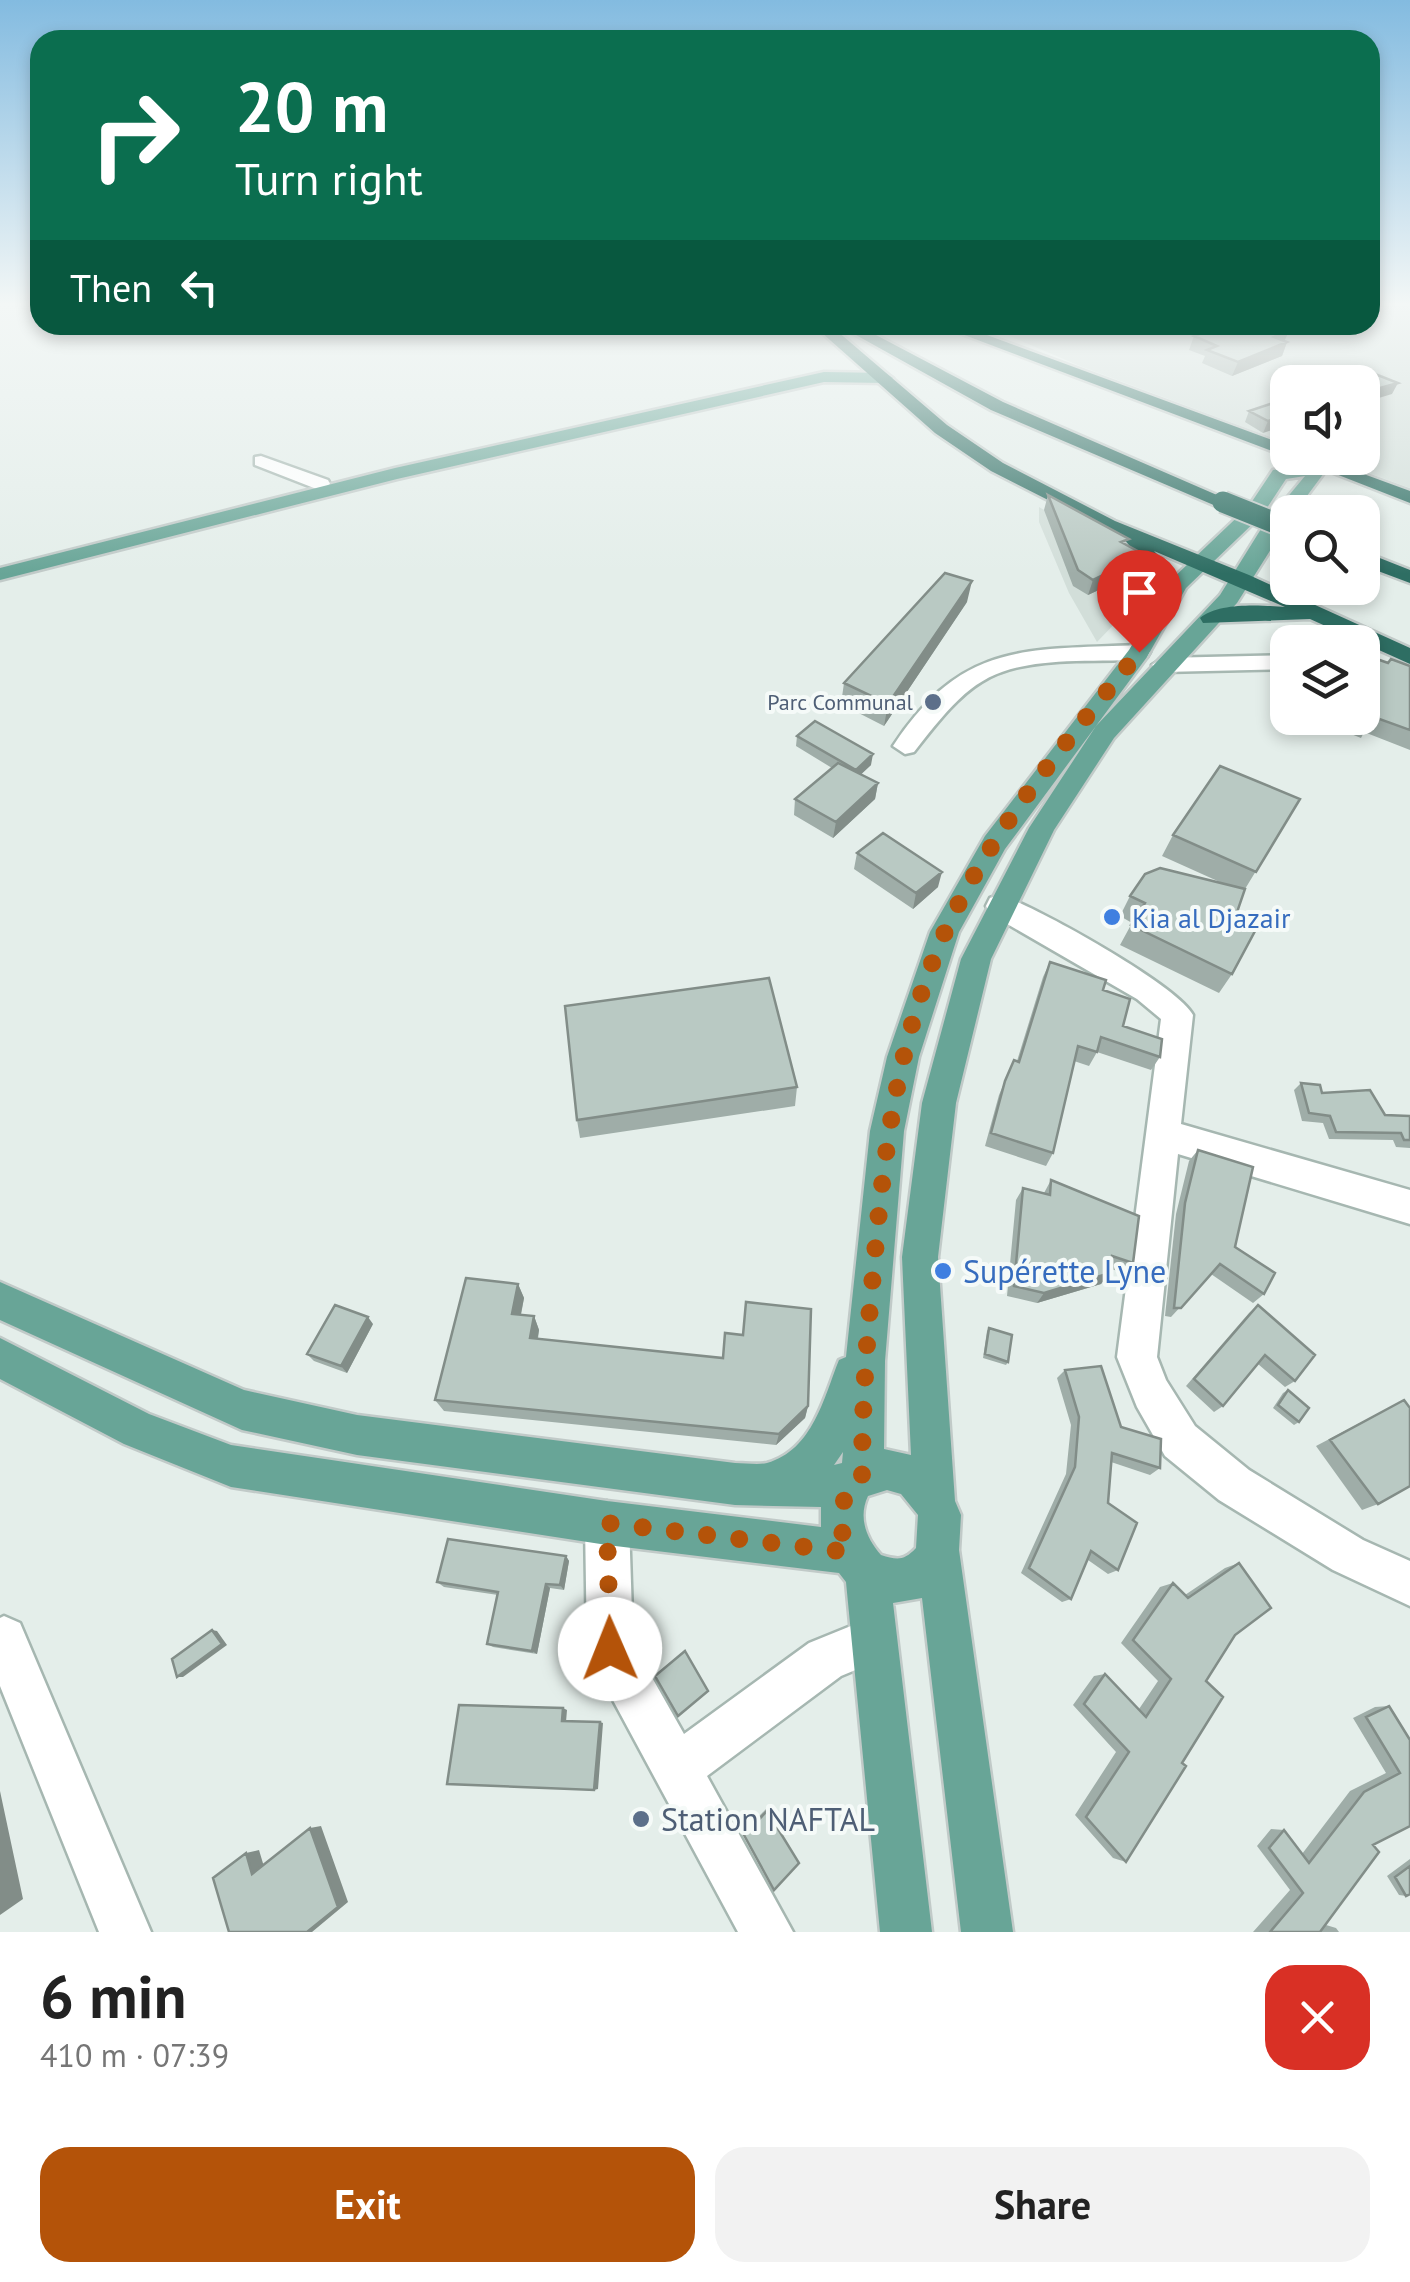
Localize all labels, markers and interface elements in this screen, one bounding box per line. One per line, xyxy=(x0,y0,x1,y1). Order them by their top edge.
text: 20 m xyxy=(235,61,388,151)
icon: right xyxy=(70,70,200,200)
text: Turn right xyxy=(235,149,423,207)
icon: left xyxy=(172,260,227,315)
text: Then xyxy=(70,263,152,312)
map controls xyxy=(1270,365,1380,735)
button: sound xyxy=(1270,365,1380,475)
button: search xyxy=(1270,495,1380,605)
pin xyxy=(1097,550,1182,653)
icon: arrive xyxy=(1112,565,1167,620)
button: layers xyxy=(1270,625,1380,735)
place label: Parc Communal xyxy=(767,688,914,716)
marker: Parc Communal xyxy=(922,691,944,713)
place label: Kia al Djazair xyxy=(1132,899,1291,936)
marker: Kia al Djazair xyxy=(1101,906,1123,928)
place label: Supérette Lyne xyxy=(963,1250,1166,1292)
marker: Supérette Lyne xyxy=(932,1260,954,1282)
position arrow xyxy=(558,1597,662,1701)
place label: Station NAFTAL xyxy=(661,1798,875,1840)
marker: Station NAFTAL xyxy=(630,1808,652,1830)
text: 6 min xyxy=(40,1957,186,2035)
button: close xyxy=(1265,1965,1370,2070)
text: 410 m · 07:39 xyxy=(40,2034,229,2076)
button: Exit xyxy=(40,2147,695,2262)
button: Share xyxy=(715,2147,1370,2262)

